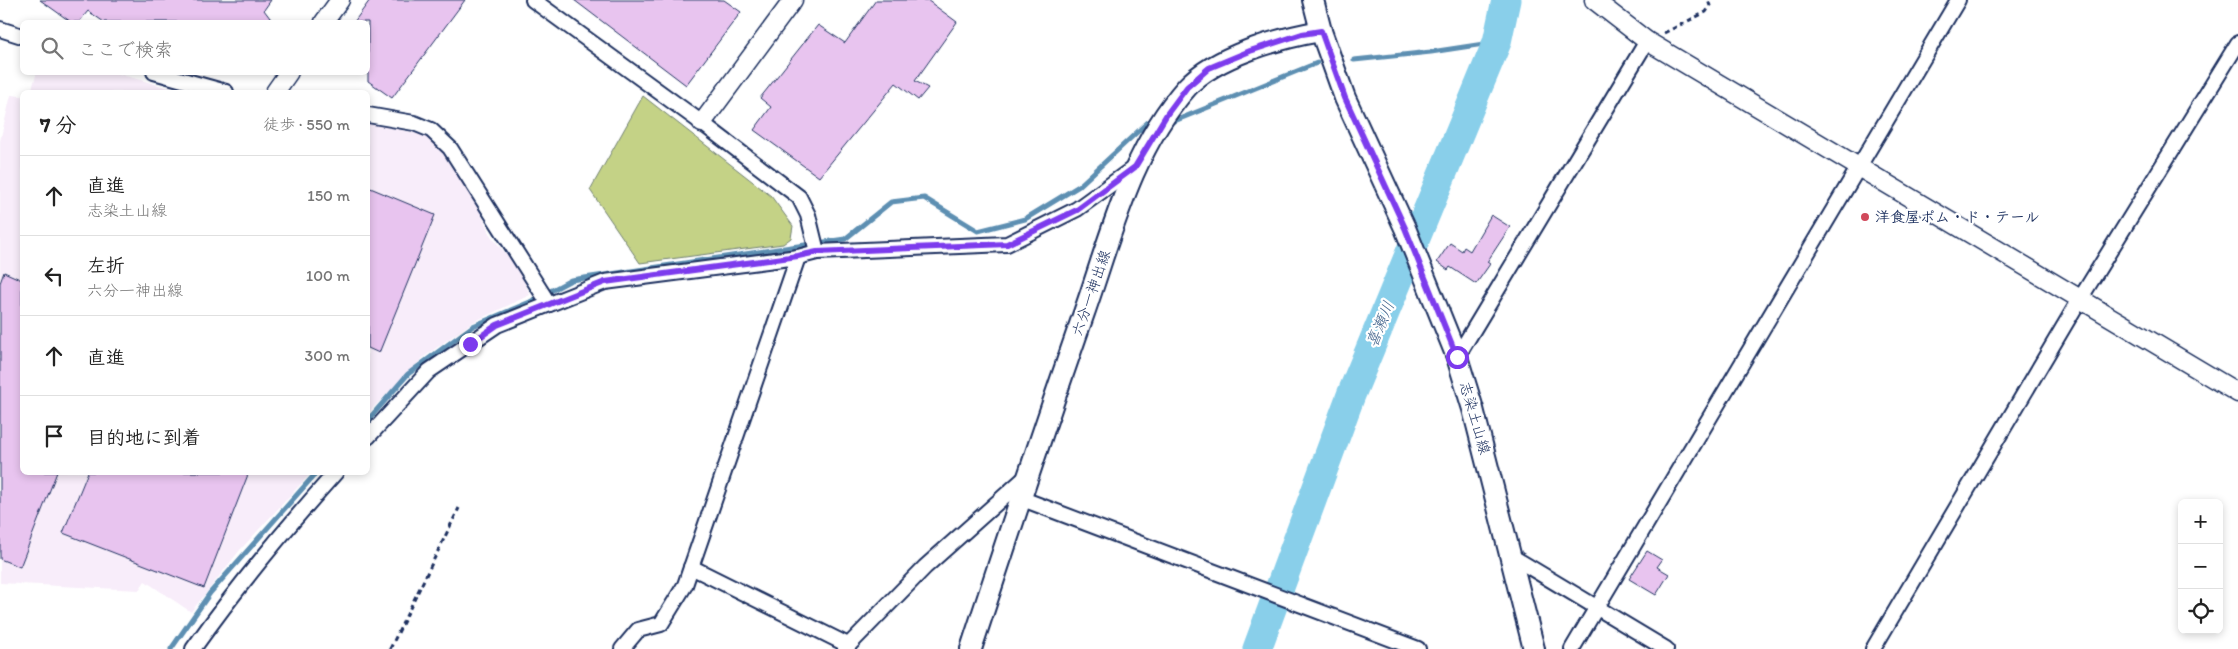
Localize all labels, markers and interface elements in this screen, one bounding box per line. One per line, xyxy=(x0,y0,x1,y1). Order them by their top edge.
search box xyxy=(20,20,370,75)
icon: search xyxy=(38,34,66,62)
text: ここで検索 xyxy=(78,38,173,61)
text: 7 分 xyxy=(40,112,76,137)
text: 徒歩 · 550 m xyxy=(263,115,350,134)
text: 直進 xyxy=(87,174,125,197)
icon: ahead xyxy=(40,182,68,210)
text: 150 m xyxy=(307,186,350,205)
text: 志染土山線 xyxy=(87,201,167,220)
place label: 洋食屋ポム・ド・テール xyxy=(1875,208,2039,226)
marker: 洋食屋ポム・ド・テール xyxy=(1859,211,1871,223)
street label: 六分一神出線 xyxy=(1068,248,1114,338)
text: 左折 xyxy=(87,254,125,277)
icon: left xyxy=(40,262,68,290)
text: 100 m xyxy=(306,266,350,285)
text: 六分一神出線 xyxy=(87,281,183,300)
water label: 喜瀬川 xyxy=(1362,298,1398,350)
route end xyxy=(459,333,482,356)
icon: ahead xyxy=(40,342,68,370)
text: 直進 xyxy=(87,346,125,369)
text: 300 m xyxy=(305,346,350,365)
route start xyxy=(1446,346,1469,369)
street label: 志染土山線 xyxy=(1456,379,1494,457)
icon: arrive xyxy=(40,422,68,450)
text: 目的地に到着 xyxy=(87,426,201,449)
map controls xyxy=(2178,499,2223,634)
button: + xyxy=(2178,499,2223,544)
button: − xyxy=(2178,544,2223,589)
button: locate xyxy=(2178,589,2223,634)

